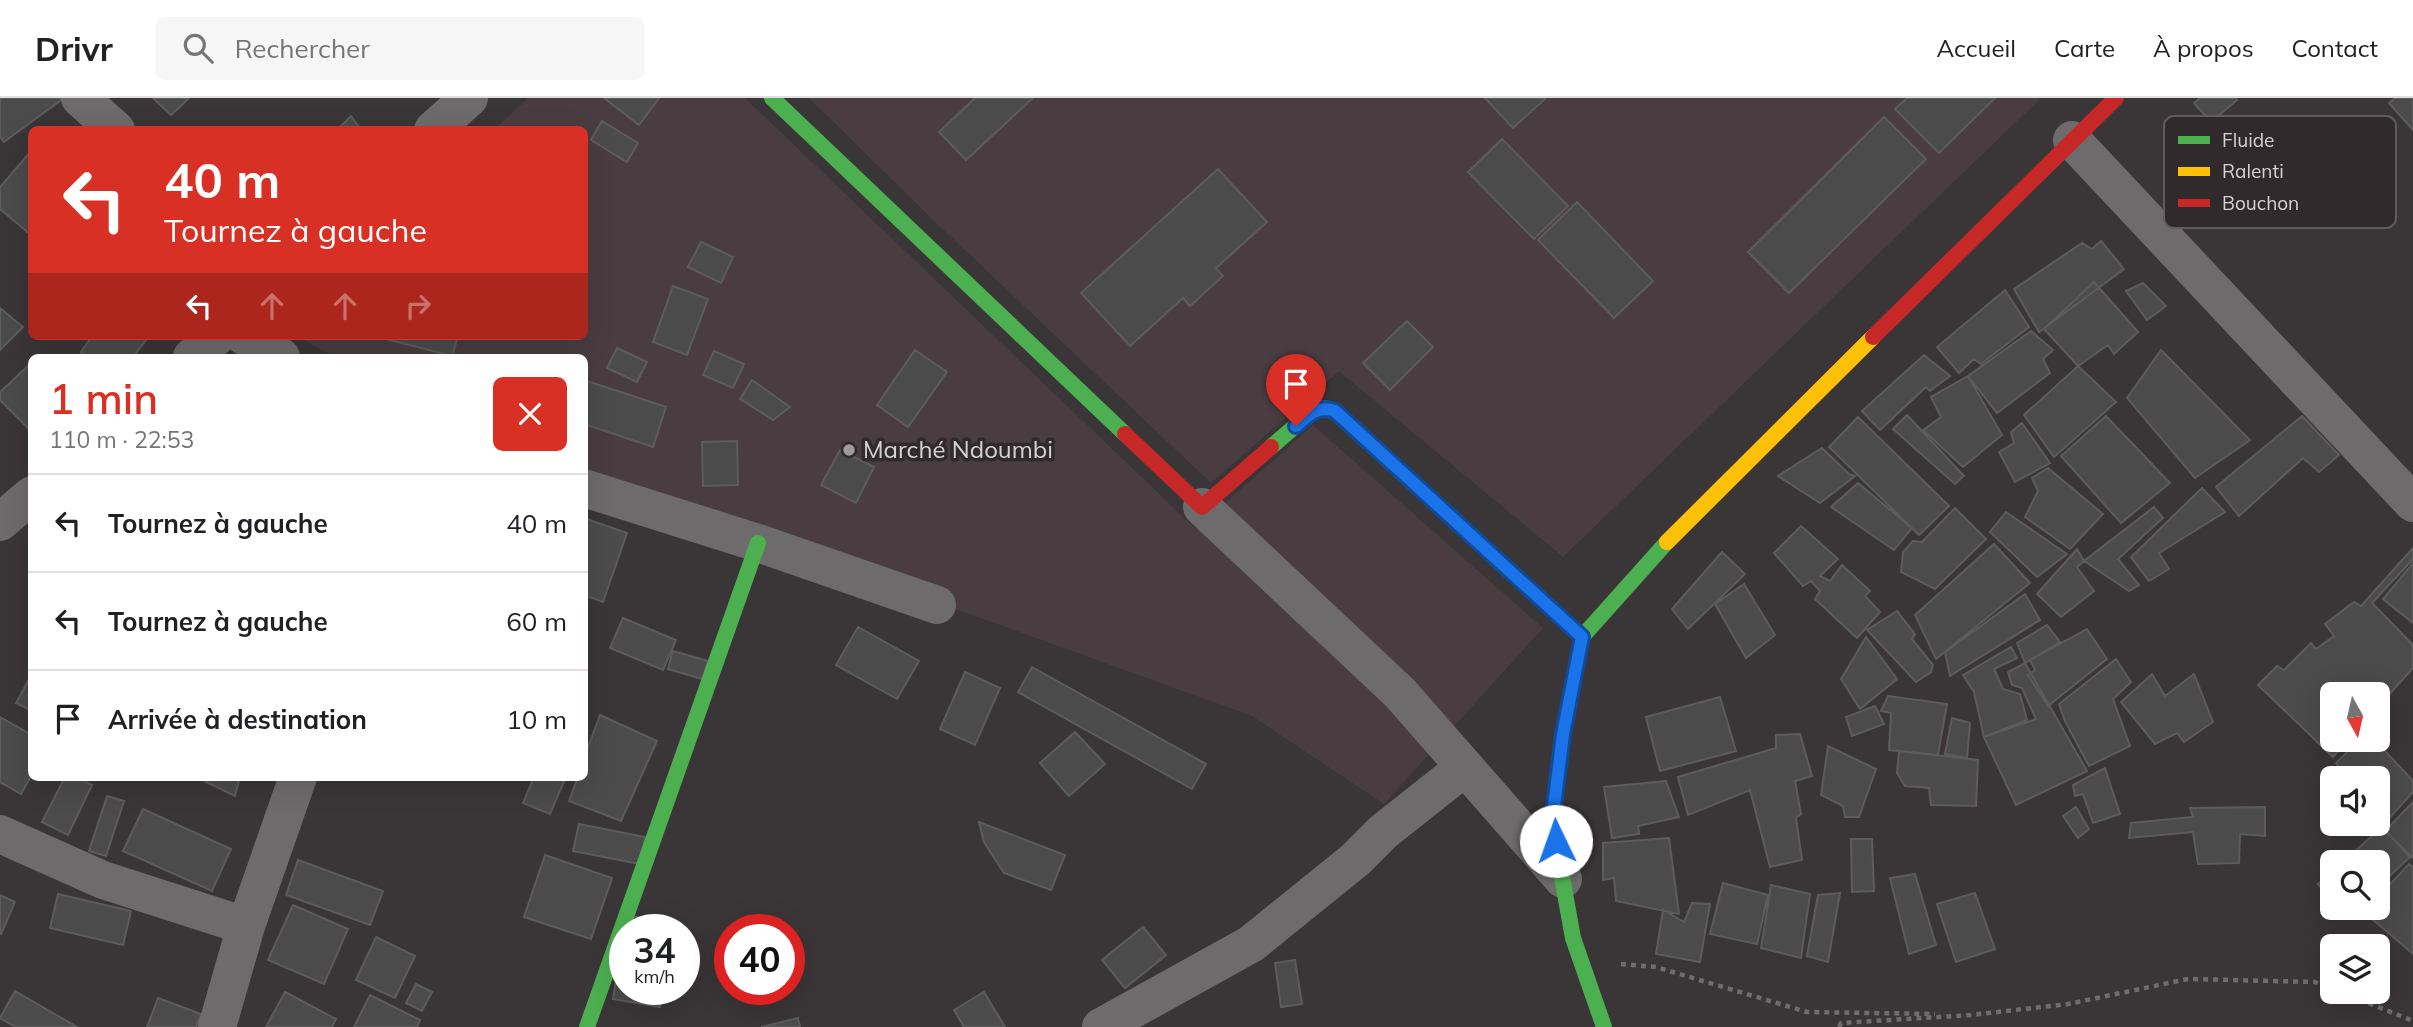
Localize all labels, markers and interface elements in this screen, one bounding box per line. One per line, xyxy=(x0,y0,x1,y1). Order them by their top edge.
search box xyxy=(155,17,645,80)
text: Drivr xyxy=(35,28,113,69)
icon: search xyxy=(179,29,217,67)
text: Rechercher xyxy=(235,32,370,65)
text: Accueil xyxy=(1937,33,2016,63)
text: Carte xyxy=(2054,33,2115,63)
text: À propos xyxy=(2153,33,2254,63)
text: Contact xyxy=(2292,33,2378,63)
legend xyxy=(2164,116,2396,228)
text: Fluide xyxy=(2222,128,2274,152)
text: 40 m xyxy=(164,149,280,210)
icon: left xyxy=(49,154,140,245)
text: Ralenti xyxy=(2222,159,2284,183)
text: Bouchon xyxy=(2222,191,2299,215)
text: Tournez à gauche xyxy=(164,210,427,250)
icon: left xyxy=(180,287,218,325)
icon: ahead xyxy=(253,287,291,325)
icon: ahead xyxy=(326,287,364,325)
icon: right xyxy=(399,287,437,325)
pin xyxy=(1266,354,1326,426)
icon: arrive xyxy=(1277,365,1315,403)
text: 1 min xyxy=(49,372,158,425)
button: close xyxy=(493,377,567,451)
text: 110 m · 22:53 xyxy=(49,425,194,454)
place label: Marché Ndoumbi xyxy=(863,434,1053,464)
marker: Marché Ndoumbi xyxy=(841,442,857,458)
icon: left xyxy=(49,504,87,542)
text: Tournez à gauche xyxy=(108,507,328,540)
text: 40 m xyxy=(506,507,567,540)
icon: left xyxy=(49,602,87,640)
text: Tournez à gauche xyxy=(108,605,328,638)
text: 60 m xyxy=(506,605,567,638)
north arrow xyxy=(2320,682,2390,752)
map controls xyxy=(2320,682,2390,1004)
icon: arrive xyxy=(49,700,87,738)
text: Arrivée à destination xyxy=(108,703,367,736)
text: 10 m xyxy=(506,703,567,736)
button: sound xyxy=(2320,766,2390,836)
position arrow xyxy=(1519,804,1593,878)
button: search xyxy=(2320,850,2390,920)
speed limit sign: 40 xyxy=(714,914,805,1005)
text: 34 xyxy=(633,928,676,972)
button: layers xyxy=(2320,934,2390,1004)
text: km/h xyxy=(634,965,675,988)

